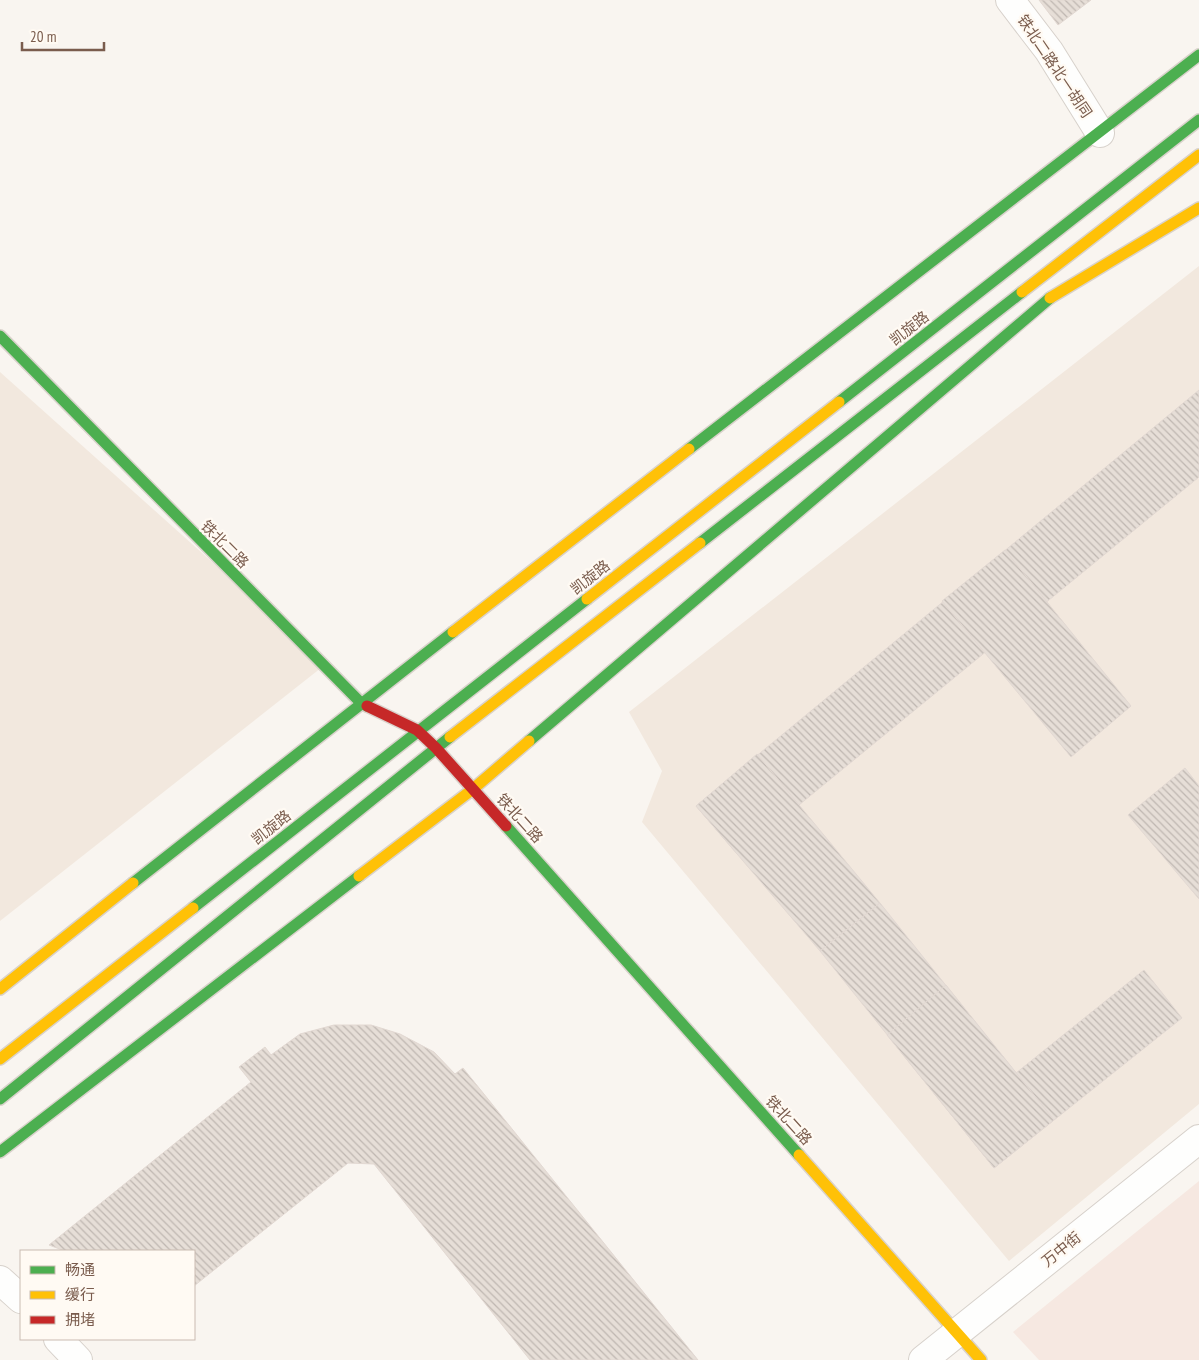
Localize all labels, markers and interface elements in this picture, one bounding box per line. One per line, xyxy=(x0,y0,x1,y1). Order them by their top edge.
street label: 铁北二路北一胡同 xyxy=(1014,11,1096,121)
scale bar xyxy=(22,20,105,52)
text: 20 m xyxy=(30,27,56,46)
street label: 凯旋路 xyxy=(885,307,933,349)
street label: 铁北二路 xyxy=(197,516,253,572)
street label: 凯旋路 xyxy=(566,556,614,598)
street label: 铁北二路 xyxy=(493,789,547,847)
street label: 凯旋路 xyxy=(247,806,295,848)
street label: 铁北二路 xyxy=(762,1091,816,1149)
street label: 万中街 xyxy=(1038,1227,1084,1271)
legend xyxy=(20,1250,195,1340)
text: 畅通 xyxy=(65,1260,95,1279)
text: 缓行 xyxy=(65,1285,95,1304)
text: 拥堵 xyxy=(65,1310,95,1329)

